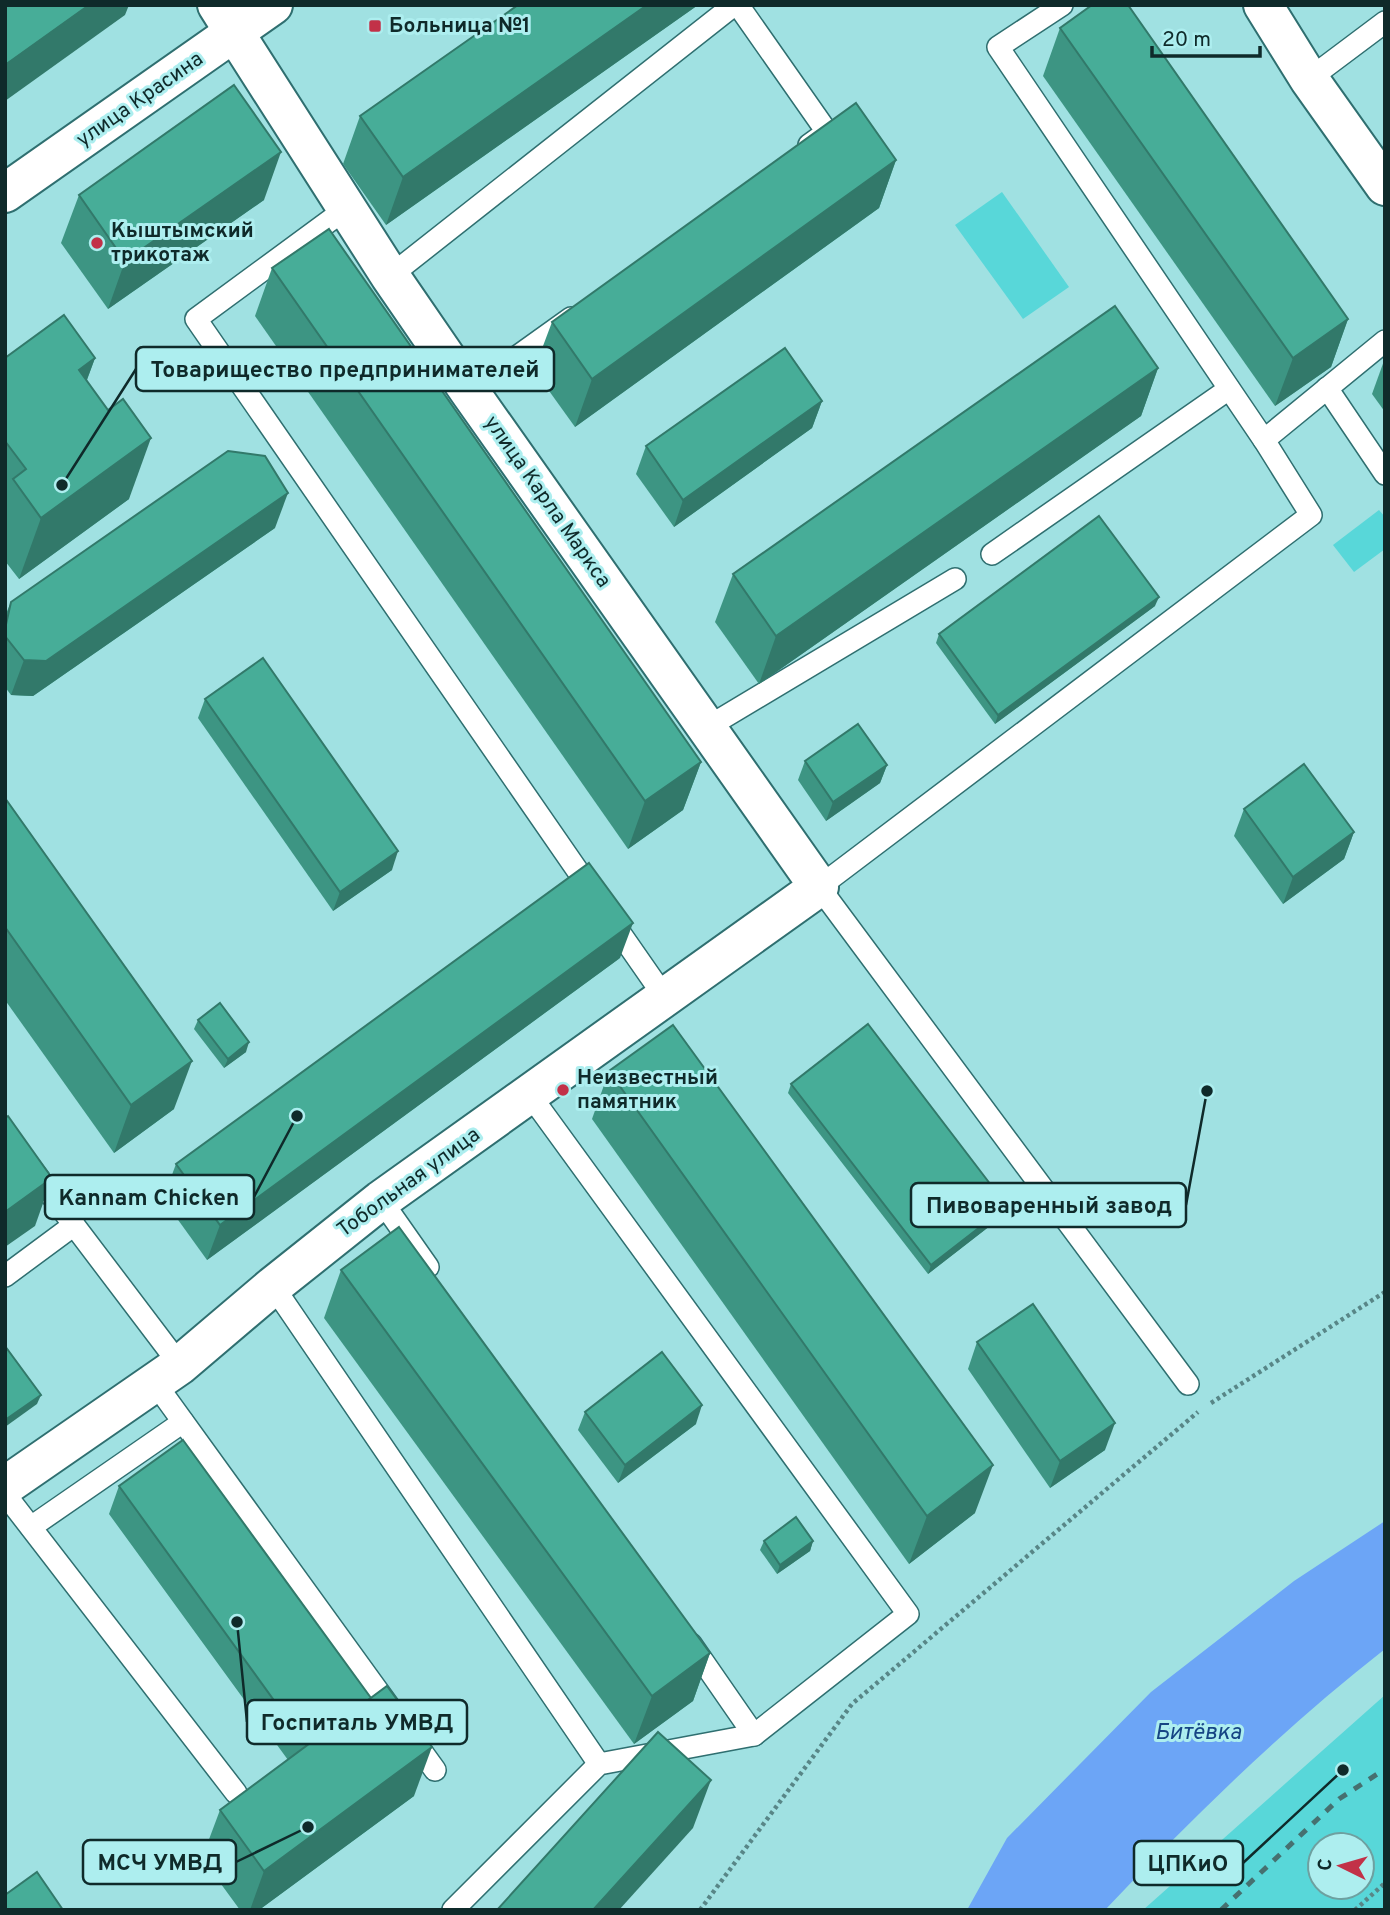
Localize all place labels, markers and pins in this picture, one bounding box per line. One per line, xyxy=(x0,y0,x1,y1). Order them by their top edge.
place label: Больница №1 xyxy=(389,13,531,40)
marker: Больница №1 xyxy=(367,18,383,34)
place label: Кыштымский трикотаж xyxy=(111,218,254,269)
marker: Кыштымский трикотаж xyxy=(89,235,105,251)
callout: Товарищество предпринимателей xyxy=(136,347,554,391)
place label: Неизвестный памятник xyxy=(577,1065,718,1116)
marker: Неизвестный памятник xyxy=(555,1082,571,1098)
callout: Kannam Chicken xyxy=(45,1175,254,1219)
callout: Пивоваренный завод xyxy=(911,1183,1186,1227)
callout: Госпиталь УМВД xyxy=(247,1700,467,1744)
callout: МСЧ УМВД xyxy=(83,1840,236,1884)
callout: ЦПКиО xyxy=(1134,1841,1243,1885)

